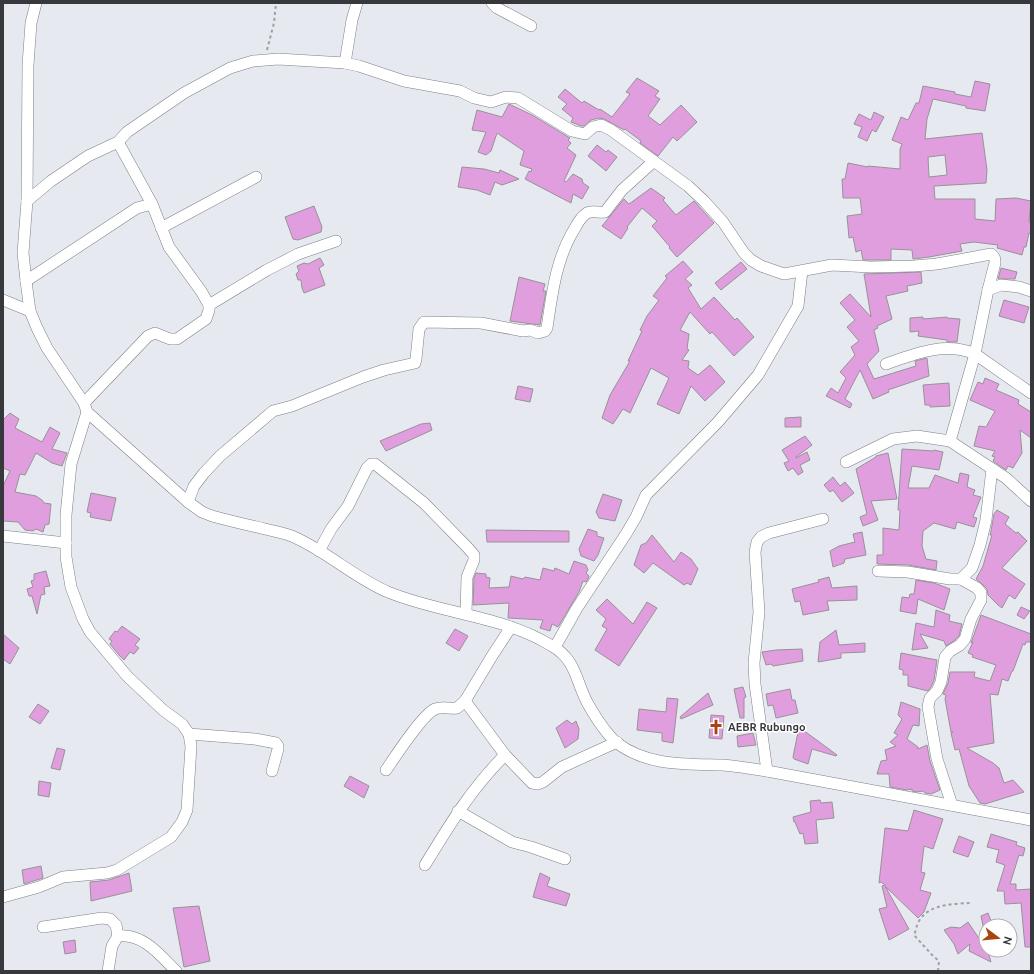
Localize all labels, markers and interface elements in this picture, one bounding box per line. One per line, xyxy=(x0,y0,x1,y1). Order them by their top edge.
church icon: AEBR Rubungo xyxy=(707,718,725,736)
place label: AEBR Rubungo xyxy=(728,721,806,733)
north arrow xyxy=(978,918,1018,958)
text: N xyxy=(1001,935,1015,946)

